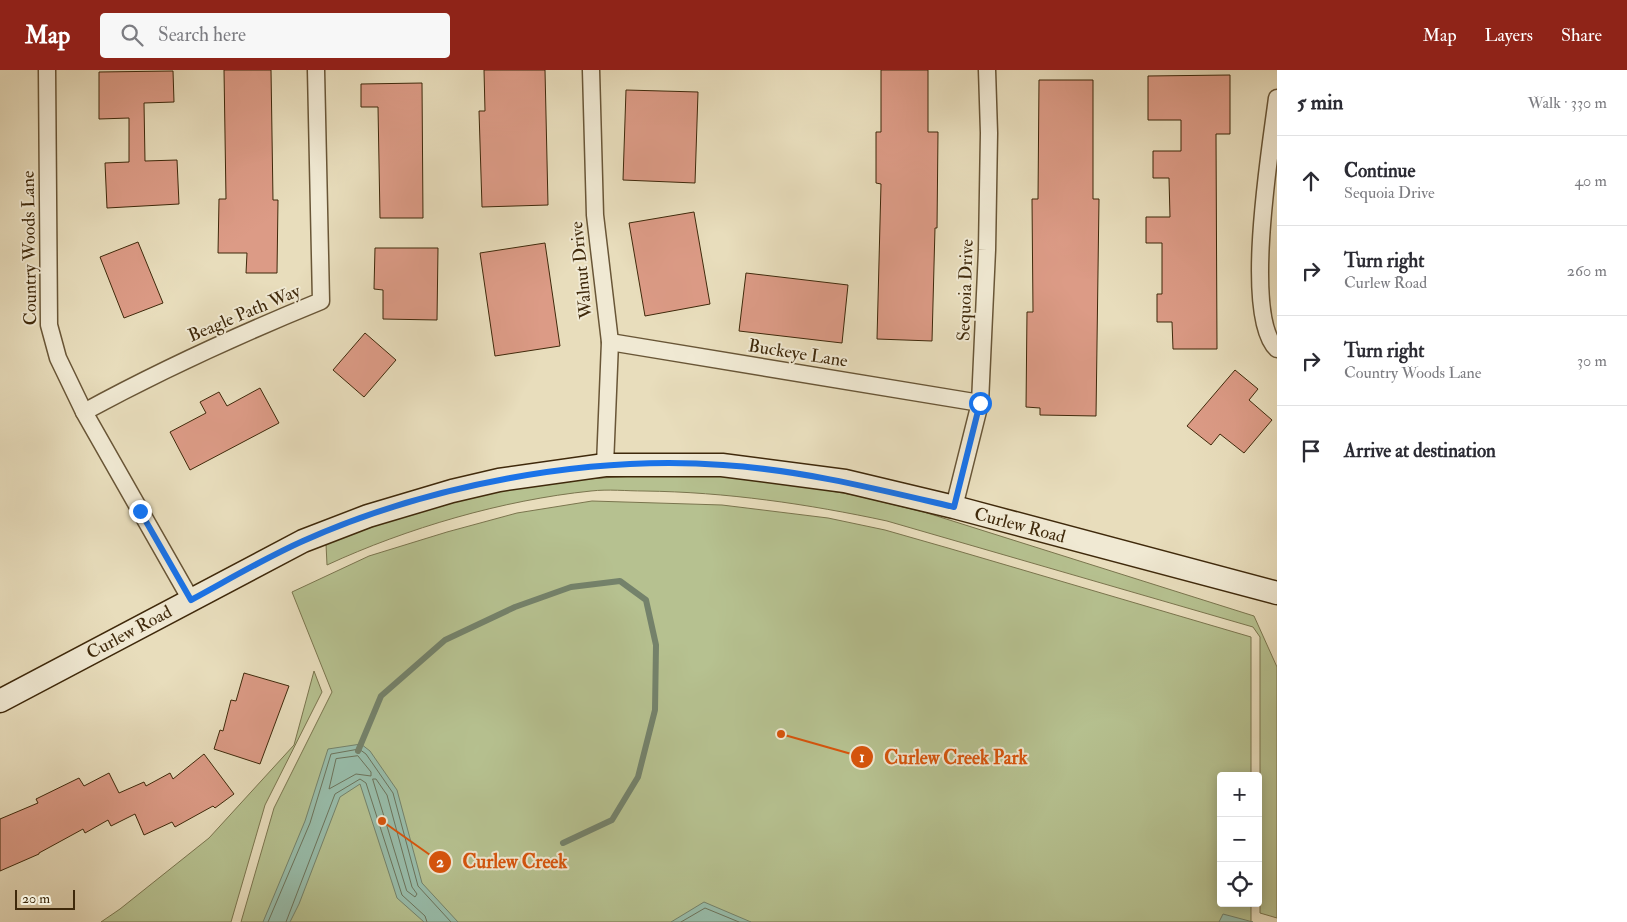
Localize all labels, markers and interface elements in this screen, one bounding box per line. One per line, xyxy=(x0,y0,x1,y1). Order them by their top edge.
search box xyxy=(100,13,450,58)
text: Map xyxy=(25,20,70,51)
icon: search xyxy=(118,21,146,49)
text: Search here xyxy=(158,23,246,47)
text: Map xyxy=(1423,24,1457,47)
text: Layers xyxy=(1485,24,1533,47)
text: Share xyxy=(1561,24,1602,47)
text: 5 min xyxy=(1297,89,1343,116)
text: Walk · 330 m xyxy=(1528,93,1607,113)
text: Continue xyxy=(1344,159,1415,183)
icon: ahead xyxy=(1297,167,1325,195)
street label: Country Woods Lane xyxy=(17,170,42,326)
text: 40 m xyxy=(1574,171,1607,191)
text: Sequoia Drive xyxy=(1344,183,1435,203)
street label: Walnut Drive xyxy=(565,220,598,321)
street label: Sequoia Drive xyxy=(952,238,979,341)
text: Turn right xyxy=(1344,249,1424,273)
icon: right xyxy=(1297,257,1325,285)
text: 260 m xyxy=(1567,261,1607,281)
text: Curlew Road xyxy=(1344,273,1427,293)
street label: Beagle Path Way xyxy=(185,279,305,347)
street label: Buckeye Lane xyxy=(746,334,850,373)
text: Turn right xyxy=(1344,339,1424,363)
icon: right xyxy=(1297,347,1325,375)
text: 30 m xyxy=(1577,351,1607,371)
text: Country Woods Lane xyxy=(1344,363,1482,383)
route start xyxy=(969,392,992,415)
icon: arrive xyxy=(1297,437,1325,465)
text: Arrive at destination xyxy=(1344,439,1496,463)
route end xyxy=(129,500,152,523)
street label: Curlew Road xyxy=(972,502,1068,549)
street label: Curlew Road xyxy=(83,600,176,665)
callout: Curlew Creek Park xyxy=(850,740,1038,774)
text: Curlew Creek Park xyxy=(884,746,1029,770)
text: 1 xyxy=(859,748,865,767)
map controls xyxy=(1217,772,1262,907)
button: + xyxy=(1217,772,1262,817)
button: − xyxy=(1217,817,1262,862)
callout: Curlew Creek xyxy=(427,845,577,879)
text: Curlew Creek xyxy=(463,850,568,874)
text: 2 xyxy=(436,853,444,872)
button: locate xyxy=(1217,862,1262,907)
scale bar xyxy=(15,887,75,910)
text: 20 m xyxy=(22,890,50,907)

